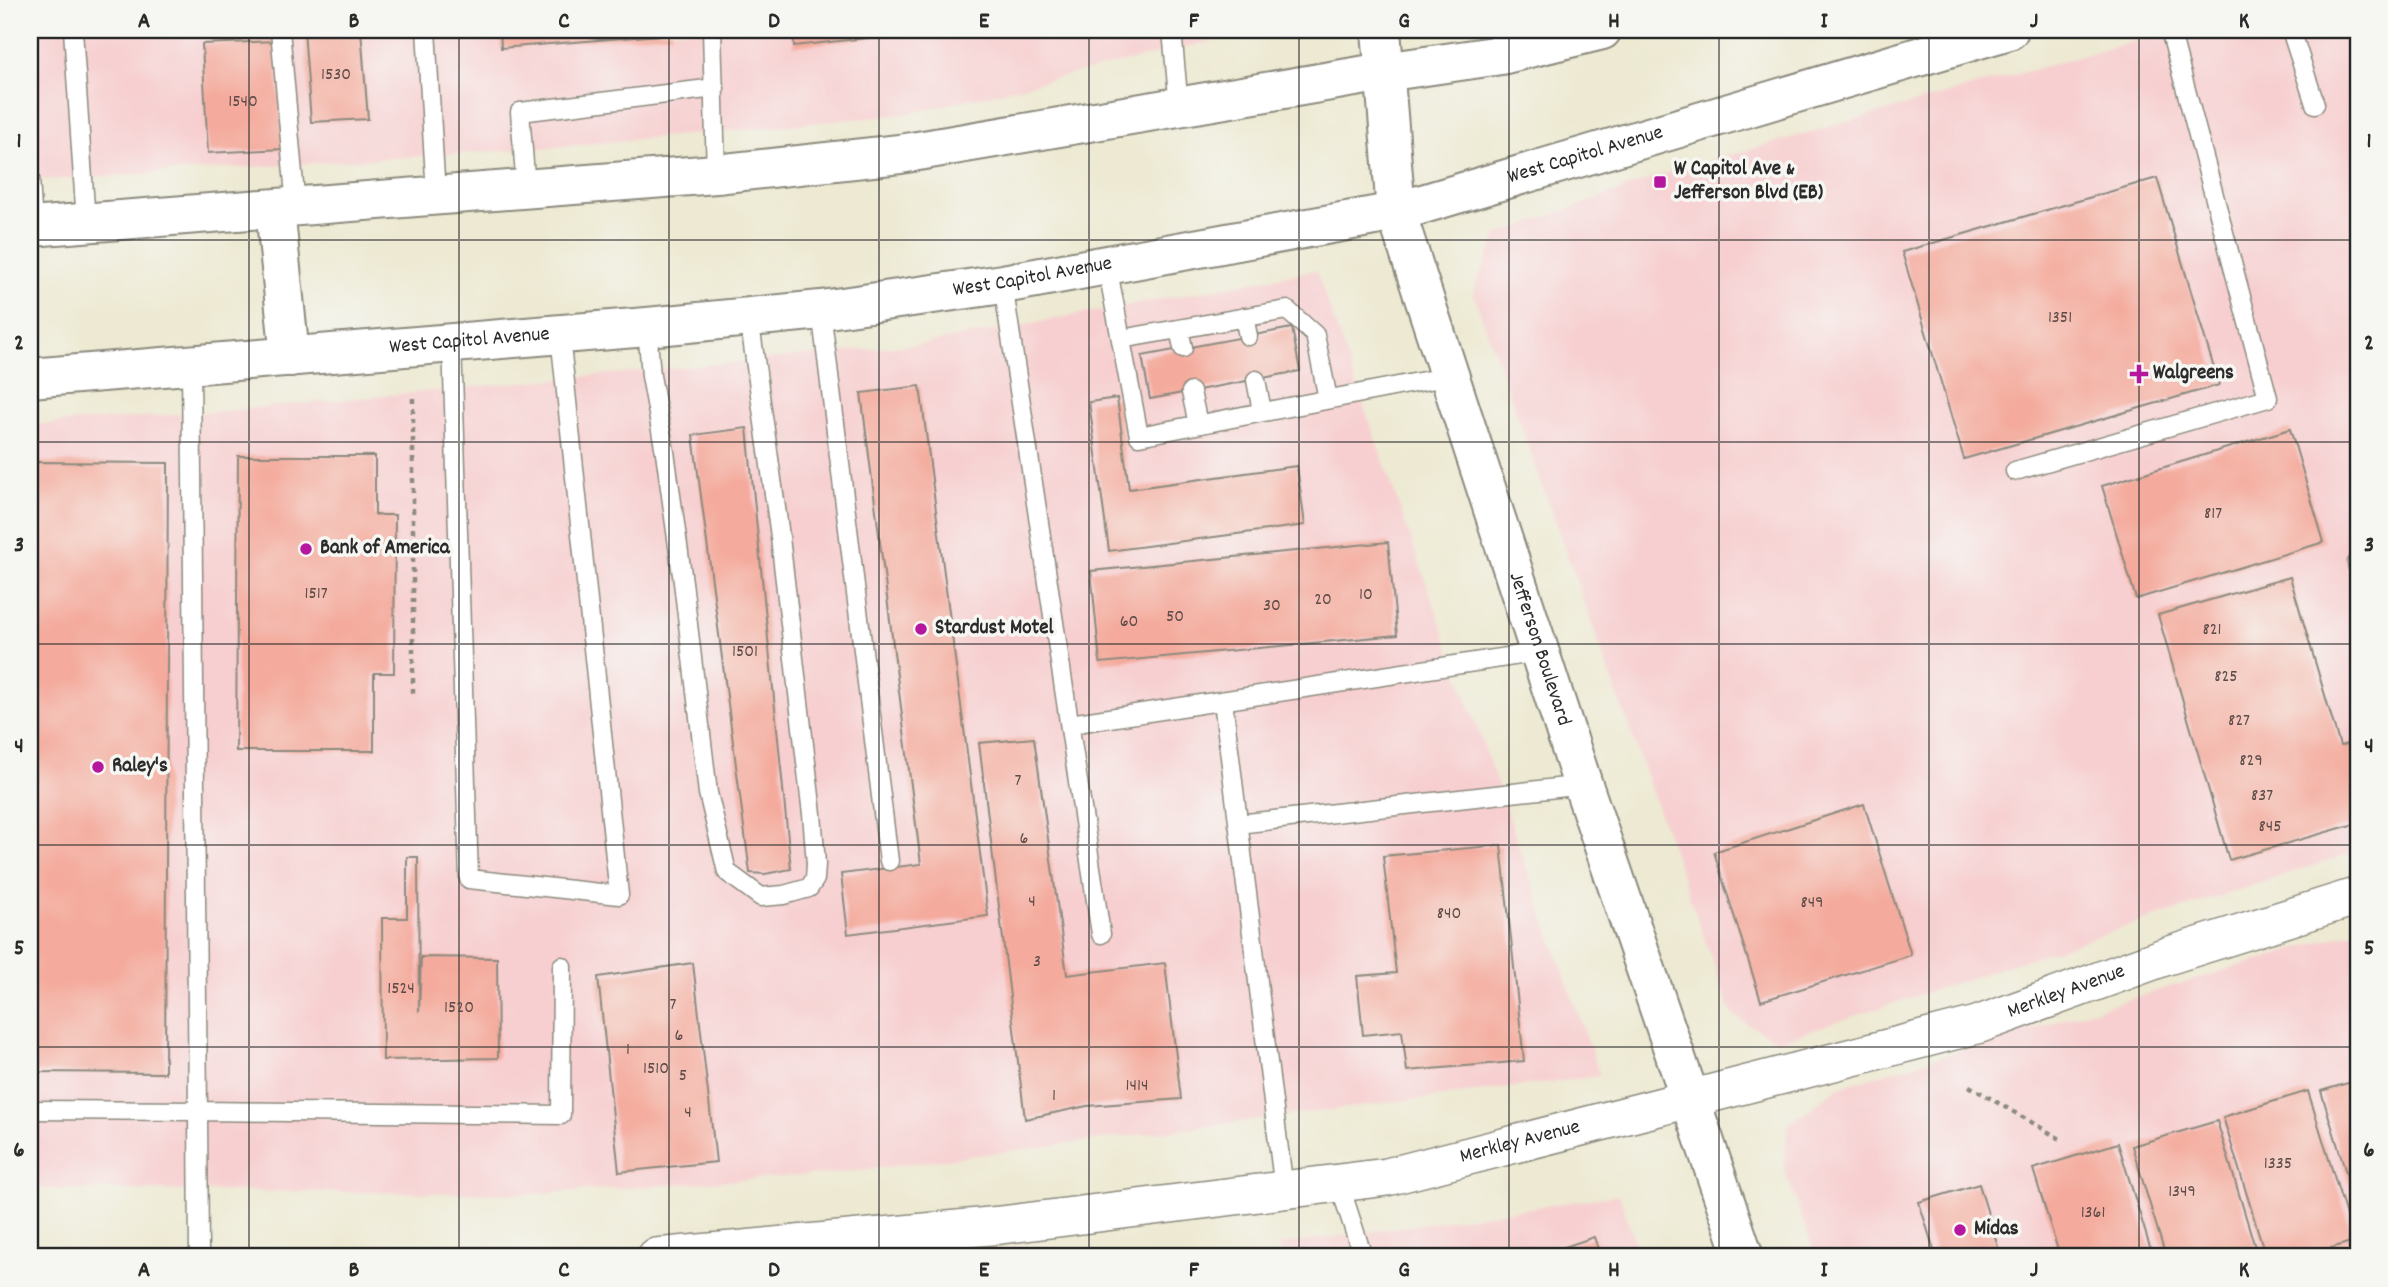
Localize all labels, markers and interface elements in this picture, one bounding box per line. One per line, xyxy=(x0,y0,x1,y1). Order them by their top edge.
text: A xyxy=(138,6,150,39)
text: B xyxy=(349,6,360,39)
text: C xyxy=(558,6,570,39)
text: D xyxy=(768,6,780,39)
text: E xyxy=(979,6,990,39)
text: F xyxy=(1189,6,1200,39)
text: G xyxy=(1398,6,1410,39)
text: H xyxy=(1608,6,1620,39)
text: I xyxy=(1820,6,1828,39)
text: J xyxy=(2030,6,2038,39)
text: K xyxy=(2239,6,2250,39)
house number: 1530 xyxy=(321,63,351,88)
house number: 1540 xyxy=(228,90,258,115)
street label: West Capitol Avenue xyxy=(1504,118,1667,193)
text: 1 xyxy=(16,126,22,159)
text: 1 xyxy=(2366,126,2372,159)
place label: W Capitol Ave & Jefferson Blvd (EB) xyxy=(1674,155,1823,209)
marker: W Capitol Ave & Jefferson Blvd (EB) xyxy=(1652,174,1668,190)
street label: West Capitol Avenue xyxy=(951,249,1115,306)
house number: 1351 xyxy=(2048,306,2072,331)
street label: West Capitol Avenue xyxy=(388,320,551,363)
text: 2 xyxy=(14,328,24,361)
text: 2 xyxy=(2364,328,2374,361)
place label: Walgreens xyxy=(2153,359,2234,389)
marker: Walgreens xyxy=(2131,366,2147,382)
house number: 817 xyxy=(2204,502,2222,527)
text: 3 xyxy=(14,530,24,563)
text: 3 xyxy=(2364,530,2374,563)
place label: Bank of America xyxy=(320,534,451,564)
marker: Bank of America xyxy=(298,541,314,557)
street label: Jefferson Boulevard xyxy=(1500,569,1578,730)
house number: 1517 xyxy=(304,582,328,607)
house number: 10 xyxy=(1359,583,1373,608)
house number: 20 xyxy=(1314,588,1332,613)
house number: 30 xyxy=(1263,594,1281,619)
house number: 50 xyxy=(1166,605,1184,630)
house number: 60 xyxy=(1120,610,1138,635)
place label: Stardust Motel xyxy=(935,614,1055,644)
house number: 821 xyxy=(2202,618,2222,643)
marker: Stardust Motel xyxy=(913,621,929,637)
house number: 1501 xyxy=(732,640,758,665)
house number: 825 xyxy=(2214,665,2238,690)
house number: 827 xyxy=(2228,709,2250,734)
text: 4 xyxy=(14,731,24,764)
text: 4 xyxy=(2364,731,2374,764)
house number: 829 xyxy=(2239,749,2263,774)
place label: Raley's xyxy=(112,752,168,782)
marker: Raley's xyxy=(90,759,106,775)
house number: 7 xyxy=(1015,769,1022,794)
house number: 837 xyxy=(2251,784,2273,809)
house number: 845 xyxy=(2258,815,2282,840)
house number: 6 xyxy=(1020,827,1028,852)
house number: 4 xyxy=(1028,890,1036,915)
house number: 849 xyxy=(1801,891,1823,916)
house number: 840 xyxy=(1437,902,1461,927)
text: 5 xyxy=(14,933,24,966)
text: 5 xyxy=(2364,933,2374,966)
house number: 3 xyxy=(1033,950,1041,975)
street label: Merkley Avenue xyxy=(2004,957,2129,1028)
house number: 1524 xyxy=(387,977,415,1002)
house number: 7 xyxy=(670,993,677,1018)
house number: 1520 xyxy=(444,996,474,1021)
house number: 6 xyxy=(675,1024,683,1049)
house number: 1 xyxy=(626,1038,630,1063)
house number: 1510 xyxy=(643,1057,669,1082)
house number: 5 xyxy=(679,1064,687,1089)
house number: 1414 xyxy=(1126,1074,1148,1099)
house number: 1 xyxy=(1052,1084,1056,1109)
house number: 4 xyxy=(684,1101,692,1126)
street label: Merkley Avenue xyxy=(1457,1113,1584,1173)
text: 6 xyxy=(13,1135,25,1168)
text: 6 xyxy=(2363,1135,2375,1168)
house number: 1335 xyxy=(2264,1152,2292,1177)
house number: 1349 xyxy=(2168,1180,2196,1205)
house number: 1361 xyxy=(2081,1201,2105,1226)
place label: Midas xyxy=(1974,1215,2019,1245)
marker: Midas xyxy=(1952,1222,1968,1238)
text: A xyxy=(138,1255,150,1287)
text: B xyxy=(349,1255,360,1287)
text: C xyxy=(558,1255,570,1287)
text: D xyxy=(768,1255,780,1287)
text: E xyxy=(979,1255,990,1287)
text: F xyxy=(1189,1255,1200,1287)
text: G xyxy=(1398,1255,1410,1287)
text: H xyxy=(1608,1255,1620,1287)
text: I xyxy=(1820,1255,1828,1287)
text: J xyxy=(2030,1255,2038,1287)
text: K xyxy=(2239,1255,2250,1287)

